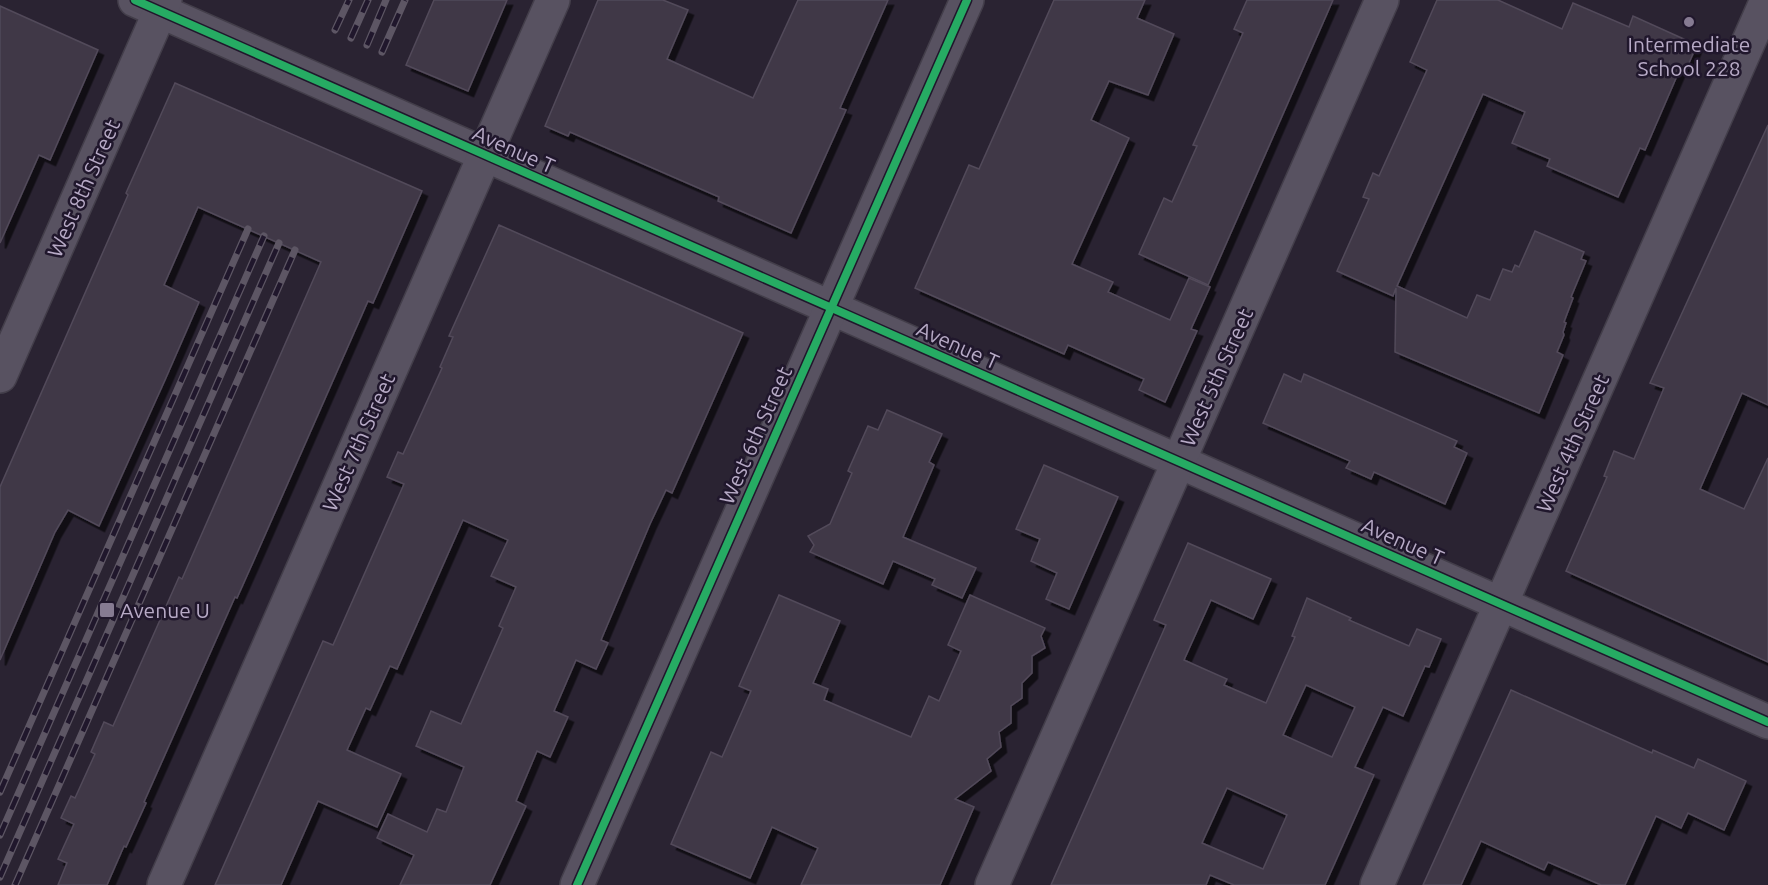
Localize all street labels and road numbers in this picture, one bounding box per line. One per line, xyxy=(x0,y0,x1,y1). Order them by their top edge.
street label: West 8th Street xyxy=(42,115,124,261)
street label: Avenue T xyxy=(469,120,559,178)
street label: West 5th Street xyxy=(1175,304,1257,450)
street label: Avenue T xyxy=(913,316,1003,374)
street label: West 6th Street xyxy=(714,362,796,508)
street label: West 7th Street xyxy=(317,369,399,515)
street label: West 4th Street xyxy=(1531,370,1613,516)
street label: Avenue T xyxy=(1358,512,1448,570)

